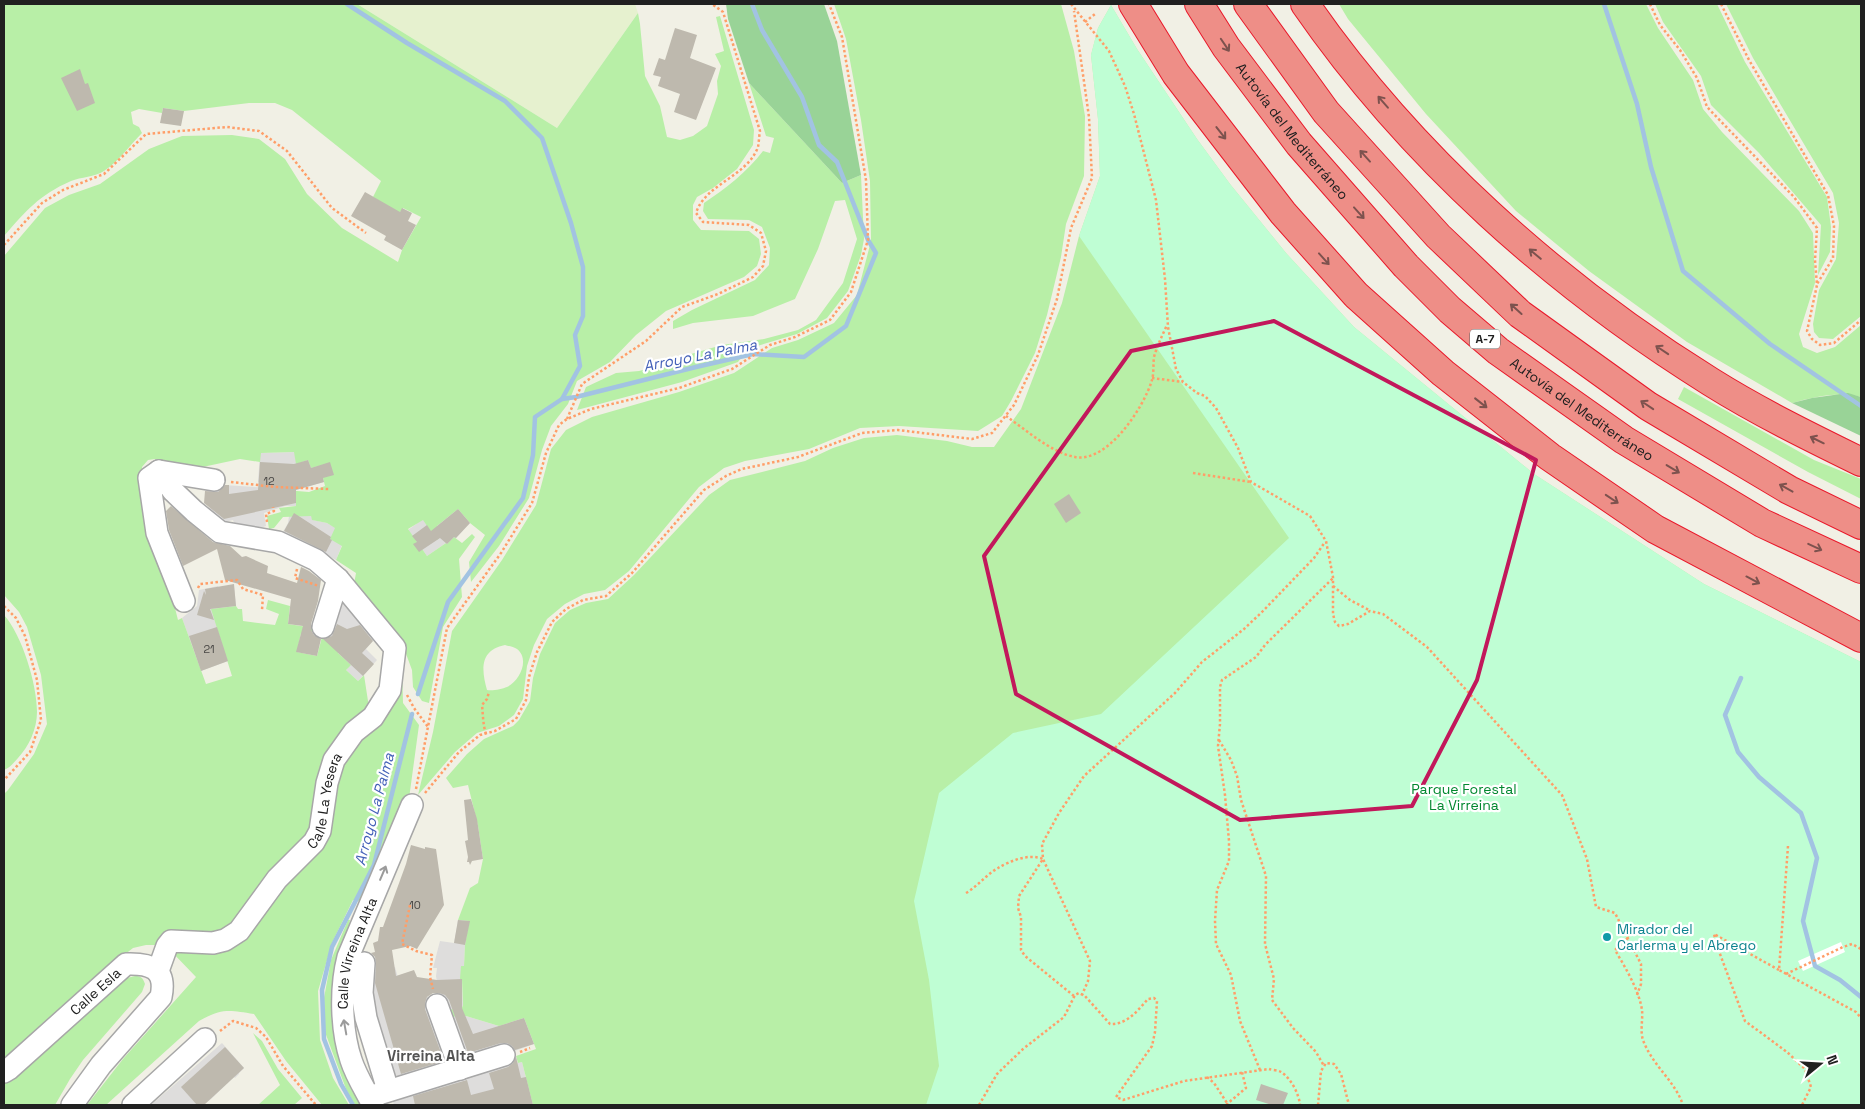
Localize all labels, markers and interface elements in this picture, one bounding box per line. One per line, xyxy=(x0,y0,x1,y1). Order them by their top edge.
one-way arrow xyxy=(1220,37,1230,51)
street label: Autovía del Mediterráneo xyxy=(1232,59,1353,203)
one-way arrow xyxy=(1377,96,1388,109)
one-way arrow xyxy=(1215,126,1226,139)
one-way arrow xyxy=(1359,149,1371,162)
one-way arrow xyxy=(1353,207,1364,220)
one-way arrow xyxy=(1528,249,1541,260)
one-way arrow xyxy=(1318,252,1330,265)
one-way arrow xyxy=(1509,303,1522,315)
road number: A-7 xyxy=(1470,329,1500,348)
water label: Arroyo La Palma xyxy=(642,335,759,375)
one-way arrow xyxy=(1655,345,1669,355)
street label: Autovía del Mediterráneo xyxy=(1507,353,1657,465)
one-way arrow xyxy=(1474,398,1487,409)
one-way arrow xyxy=(1640,400,1654,410)
one-way arrow xyxy=(1810,435,1825,445)
one-way arrow xyxy=(1665,465,1679,475)
house number: 12 xyxy=(263,474,275,488)
one-way arrow xyxy=(1780,482,1794,492)
one-way arrow xyxy=(1605,494,1619,505)
one-way arrow xyxy=(1807,543,1822,553)
one-way arrow xyxy=(1745,575,1760,585)
house number: 21 xyxy=(203,642,215,656)
street label: Calle La Yesera xyxy=(303,748,346,853)
water label: Arroyo La Palma xyxy=(350,750,398,867)
park label: Parque Forestal La Virreina xyxy=(1411,780,1517,814)
one-way arrow xyxy=(379,866,389,881)
street label: Calle Virreina Alta xyxy=(334,895,381,1009)
house number: 10 xyxy=(409,898,421,912)
place label: Mirador del Carlerma y el Abrego xyxy=(1617,920,1756,954)
marker: Mirador del Carlerma y el Abrego xyxy=(1601,931,1613,943)
street label: Calle Esla xyxy=(66,964,125,1019)
one-way arrow xyxy=(340,1020,349,1036)
north arrow xyxy=(1795,1039,1845,1089)
district label: Virreina Alta xyxy=(387,1046,475,1065)
text: N xyxy=(1822,1053,1842,1067)

